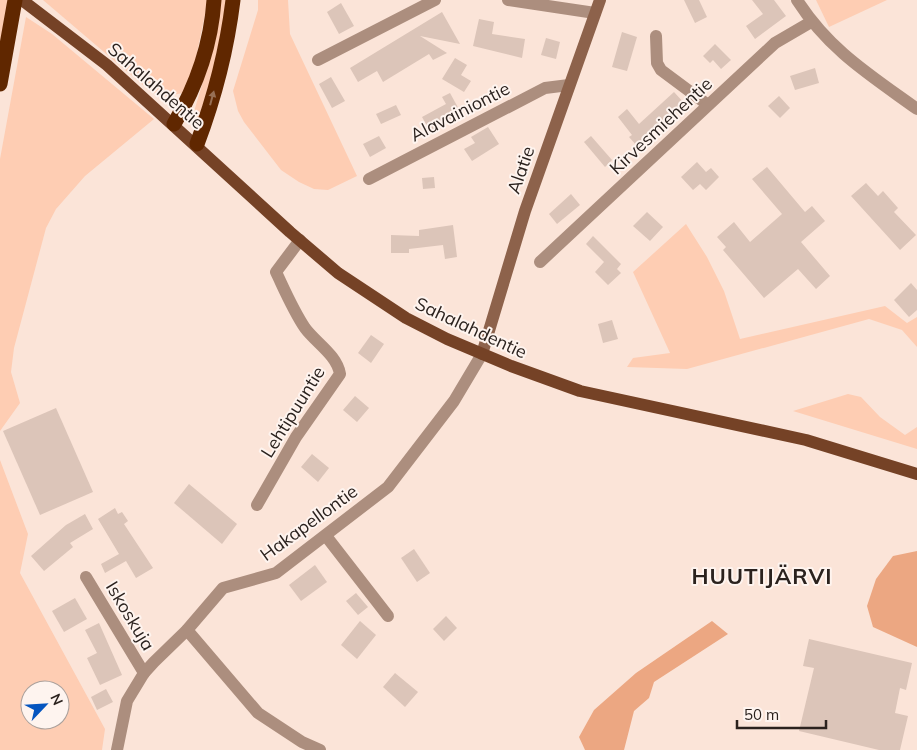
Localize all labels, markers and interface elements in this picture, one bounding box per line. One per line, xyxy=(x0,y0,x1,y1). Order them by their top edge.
street label: Sahalahdentie xyxy=(103,37,209,134)
street label: Kirvesmiehentie xyxy=(605,72,717,179)
street label: Alavainiontie xyxy=(406,77,513,146)
one-way arrow xyxy=(208,91,216,106)
street label: Alatie xyxy=(502,143,539,197)
street label: Sahalahdentie xyxy=(412,292,531,363)
street label: Lehtipuuntie xyxy=(255,362,330,462)
street label: Hakapellontie xyxy=(255,480,362,566)
district label: HUUTIJÄRVI xyxy=(691,562,833,590)
street label: Iskoskuja xyxy=(101,577,160,654)
north arrow xyxy=(20,680,70,730)
text: N xyxy=(46,691,67,708)
scale bar xyxy=(737,698,826,730)
text: 50 m xyxy=(744,705,779,724)

